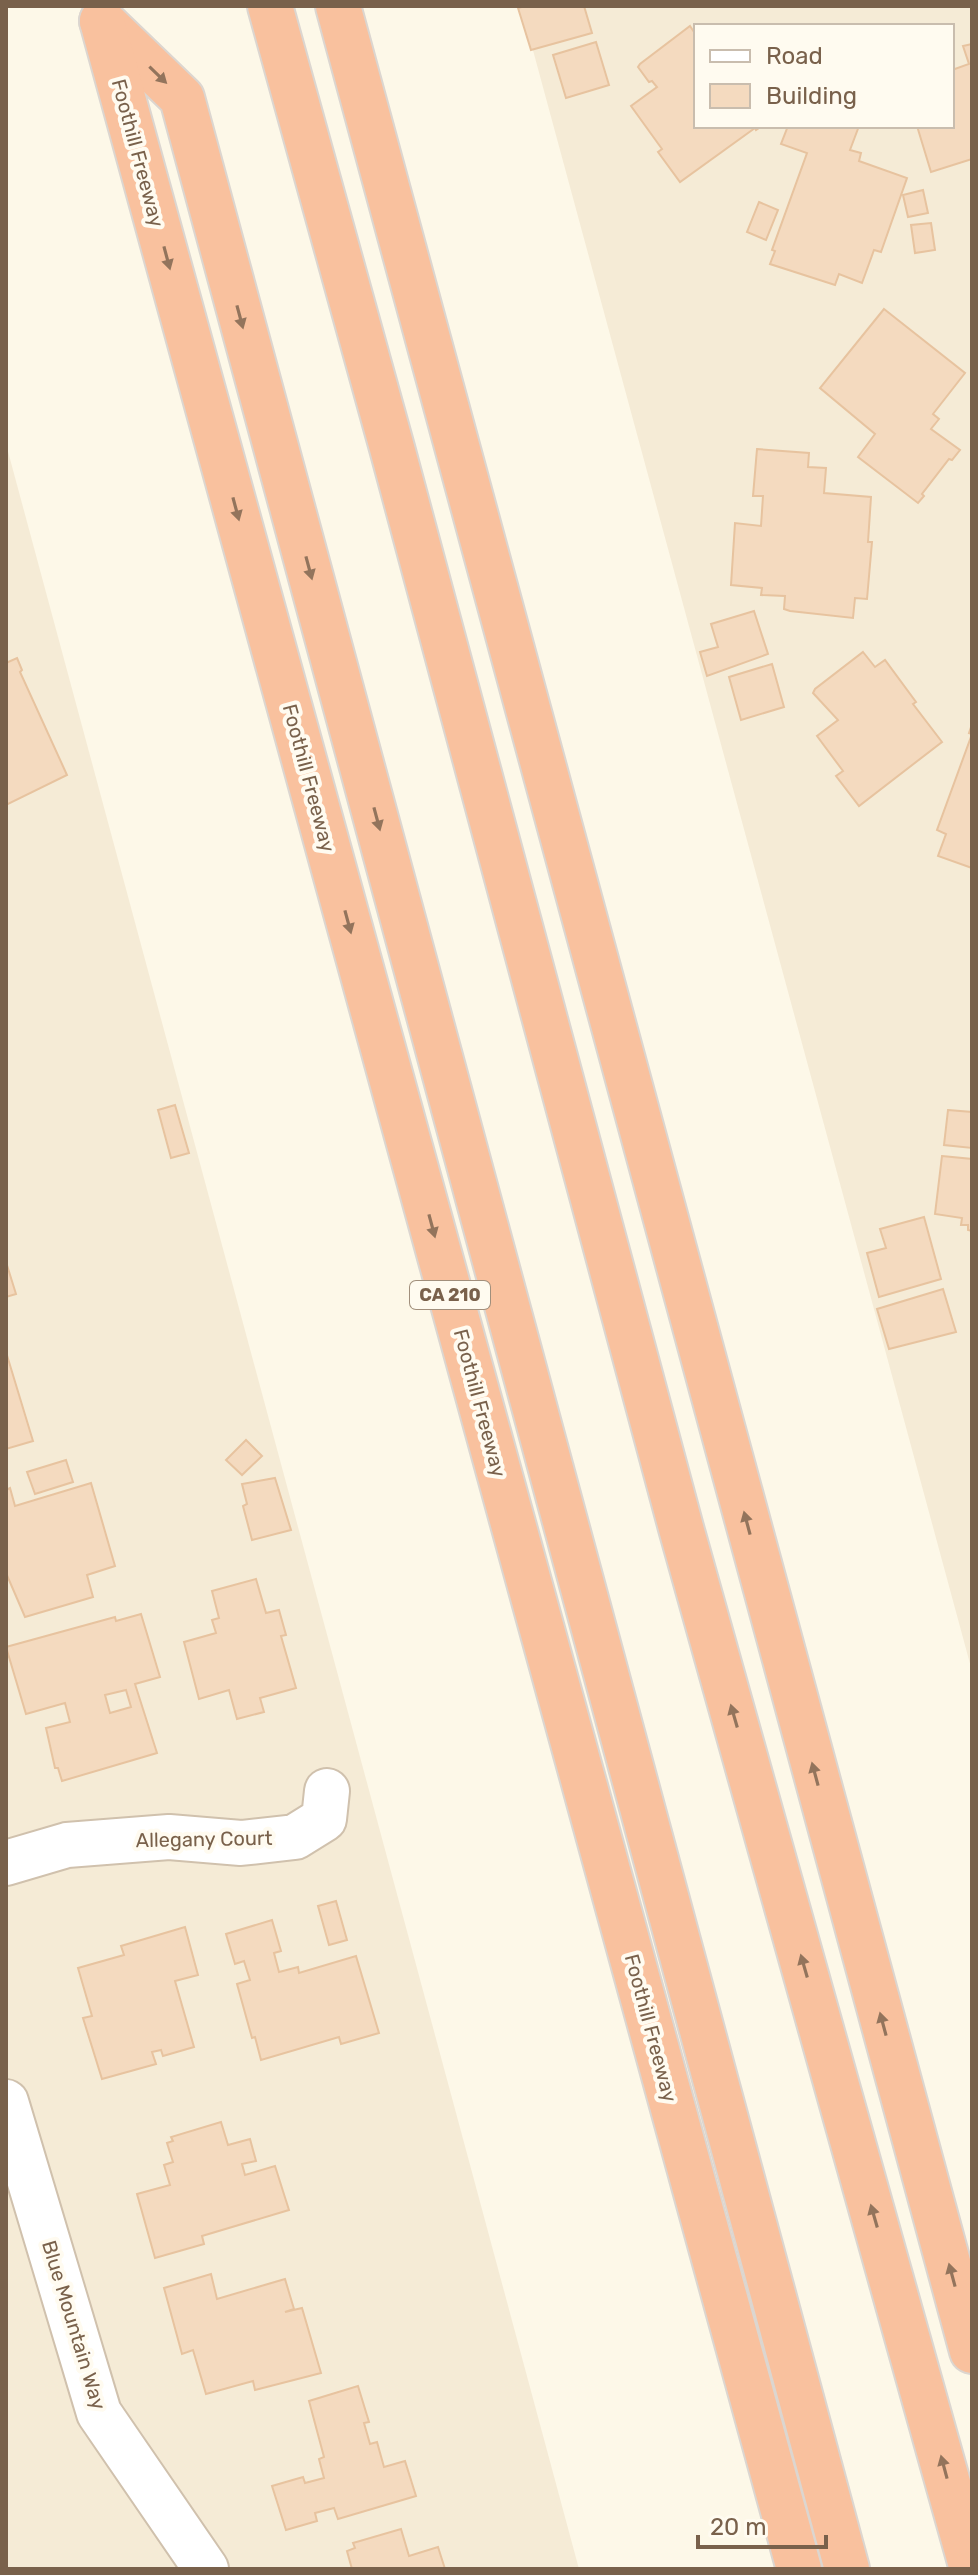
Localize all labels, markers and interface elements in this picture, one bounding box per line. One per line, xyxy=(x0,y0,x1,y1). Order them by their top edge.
legend xyxy=(694,24,954,128)
text: Road xyxy=(766,42,823,70)
one-way arrow xyxy=(148,65,167,84)
street label: Foothill Freeway xyxy=(107,76,169,230)
text: Building xyxy=(766,82,857,110)
one-way arrow xyxy=(161,246,174,270)
one-way arrow xyxy=(234,306,247,330)
one-way arrow xyxy=(230,496,242,521)
one-way arrow xyxy=(303,556,316,580)
street label: Foothill Freeway xyxy=(278,701,340,855)
one-way arrow xyxy=(372,806,384,831)
one-way arrow xyxy=(343,909,355,934)
one-way arrow xyxy=(426,1214,438,1239)
road number: CA 210 xyxy=(410,1281,490,1309)
street label: Foothill Freeway xyxy=(449,1326,511,1480)
one-way arrow xyxy=(741,1510,753,1535)
one-way arrow xyxy=(727,1703,740,1727)
one-way arrow xyxy=(808,1761,821,1785)
street label: Allegany Court xyxy=(135,1826,273,1852)
street label: Foothill Freeway xyxy=(620,1951,682,2105)
one-way arrow xyxy=(797,1953,810,1977)
one-way arrow xyxy=(877,2012,889,2037)
one-way arrow xyxy=(868,2204,880,2229)
street label: Blue Mountain Way xyxy=(37,2238,111,2412)
one-way arrow xyxy=(945,2263,957,2288)
one-way arrow xyxy=(937,2454,950,2478)
scale bar xyxy=(698,2499,826,2549)
text: 20 m xyxy=(710,2513,767,2541)

